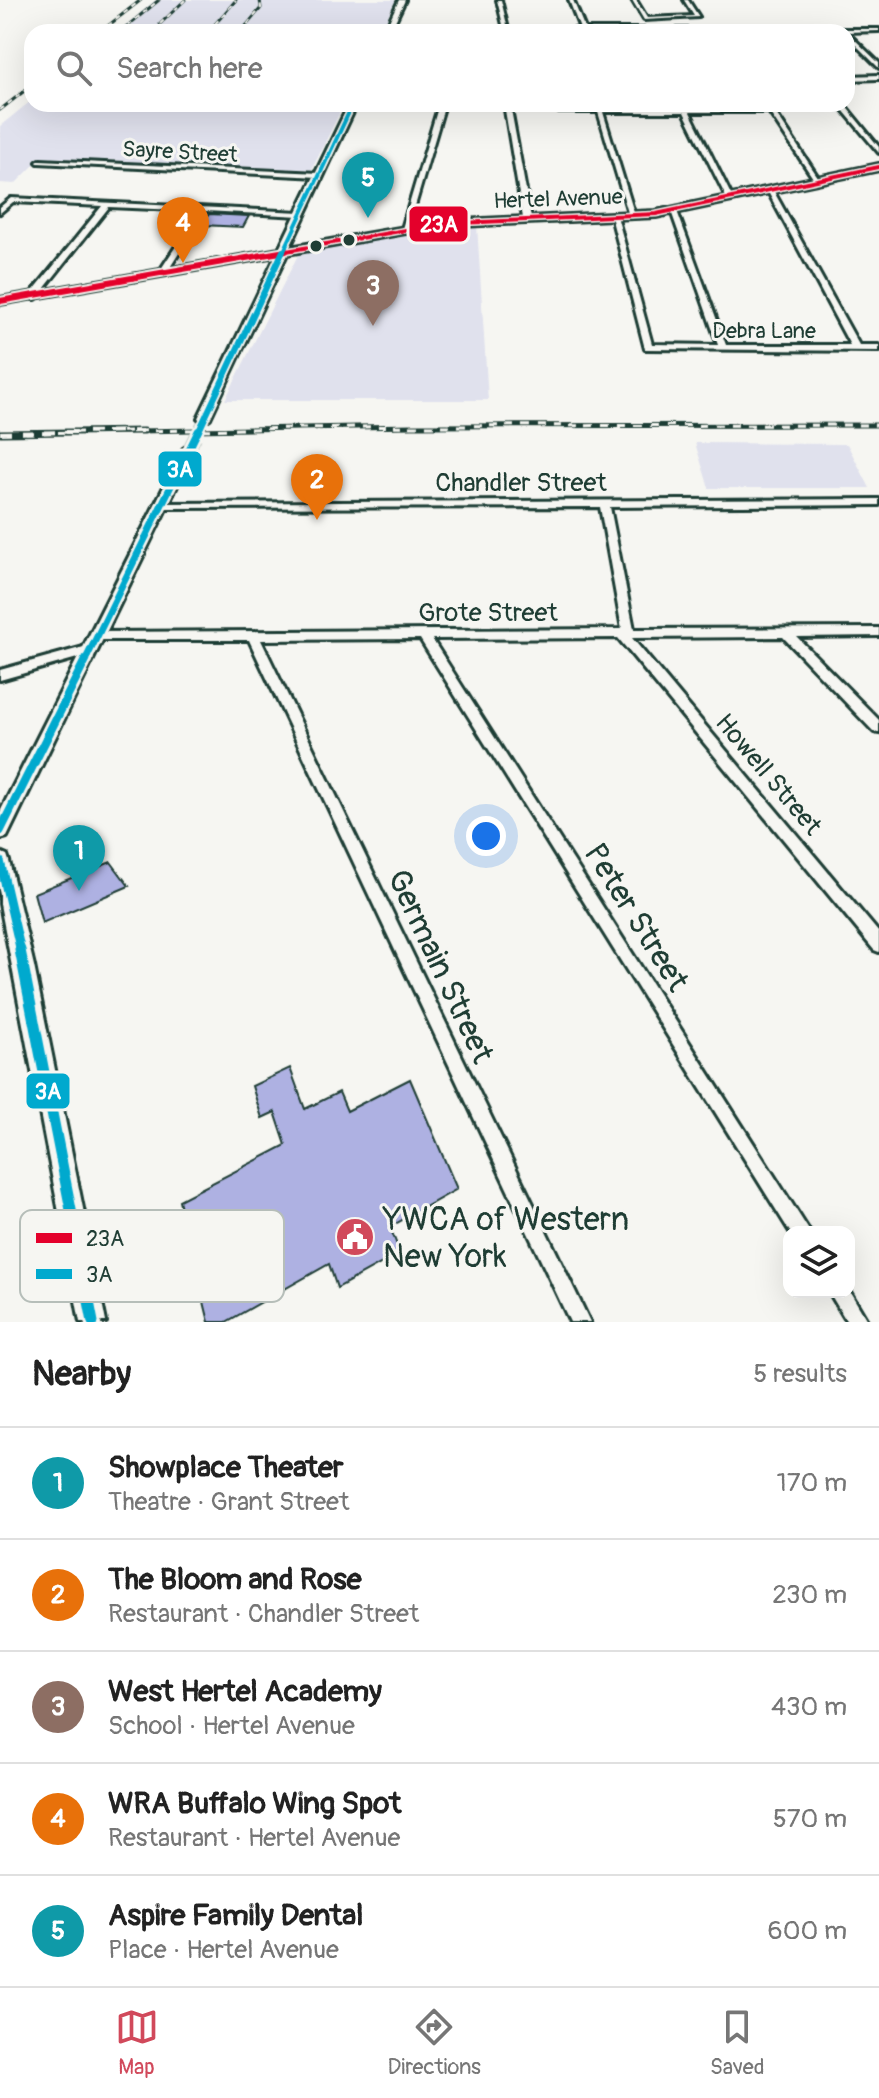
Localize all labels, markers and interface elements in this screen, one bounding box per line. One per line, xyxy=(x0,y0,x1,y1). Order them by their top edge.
search box xyxy=(24,24,855,112)
icon: search xyxy=(52,46,96,90)
text: Search here xyxy=(116,50,263,87)
street label: Sayre Street xyxy=(122,135,238,169)
pin: 5 xyxy=(342,152,394,218)
street label: Hertel Avenue xyxy=(493,183,623,215)
pin: 4 xyxy=(157,197,209,263)
line badge: 23A xyxy=(408,205,469,243)
text: 23A xyxy=(420,211,459,239)
unlabelled marker xyxy=(341,232,357,248)
unlabelled marker xyxy=(308,238,324,254)
pin: 3 xyxy=(347,260,399,326)
street label: Debra Lane xyxy=(712,317,816,345)
line badge: 3A xyxy=(157,450,203,488)
pin: 2 xyxy=(291,454,343,520)
text: 3A xyxy=(167,456,194,484)
street label: Chandler Street xyxy=(435,467,607,499)
street label: Grote Street xyxy=(418,597,558,629)
street label: Howell Street xyxy=(708,707,829,842)
your location xyxy=(466,816,506,856)
pin: 1 xyxy=(53,825,105,891)
street label: Peter Street xyxy=(575,836,697,999)
street label: Germain Street xyxy=(378,863,502,1070)
line badge: 3A xyxy=(25,1072,71,1110)
text: 3A xyxy=(35,1078,62,1106)
place label: YWCA of Western New York xyxy=(382,1200,629,1277)
legend xyxy=(20,1210,284,1302)
public building icon: YWCA of Western New York xyxy=(334,1216,376,1258)
text: 23A xyxy=(86,1225,124,1253)
map controls xyxy=(783,1226,855,1298)
button: layers xyxy=(783,1226,855,1298)
text: 3A xyxy=(86,1261,113,1289)
text: Nearby xyxy=(32,1353,131,1396)
text: 5 results xyxy=(753,1358,847,1390)
text: Showplace Theater xyxy=(108,1449,344,1486)
text: 1 xyxy=(53,1467,63,1499)
text: 170 m xyxy=(777,1467,847,1499)
text: Theatre · Grant Street xyxy=(108,1486,349,1518)
text: The Bloom and Rose xyxy=(108,1561,362,1598)
text: 2 xyxy=(51,1579,65,1611)
text: 230 m xyxy=(772,1579,847,1611)
text: Restaurant · Chandler Street xyxy=(108,1598,419,1630)
text: West Hertel Academy xyxy=(108,1673,382,1710)
text: 3 xyxy=(51,1691,65,1723)
text: 430 m xyxy=(771,1691,847,1723)
text: School · Hertel Avenue xyxy=(108,1710,355,1742)
text: WRA Buffalo Wing Spot xyxy=(108,1785,401,1822)
text: 4 xyxy=(50,1803,66,1835)
text: 570 m xyxy=(773,1803,847,1835)
text: Restaurant · Hertel Avenue xyxy=(108,1822,400,1854)
text: Aspire Family Dental xyxy=(108,1897,363,1934)
text: 5 xyxy=(51,1915,65,1947)
text: 600 m xyxy=(768,1915,847,1947)
text: Place · Hertel Avenue xyxy=(108,1934,339,1966)
tab: Map xyxy=(115,2005,159,2081)
tab: Directions xyxy=(388,2005,481,2081)
tab: Saved xyxy=(710,2005,764,2081)

